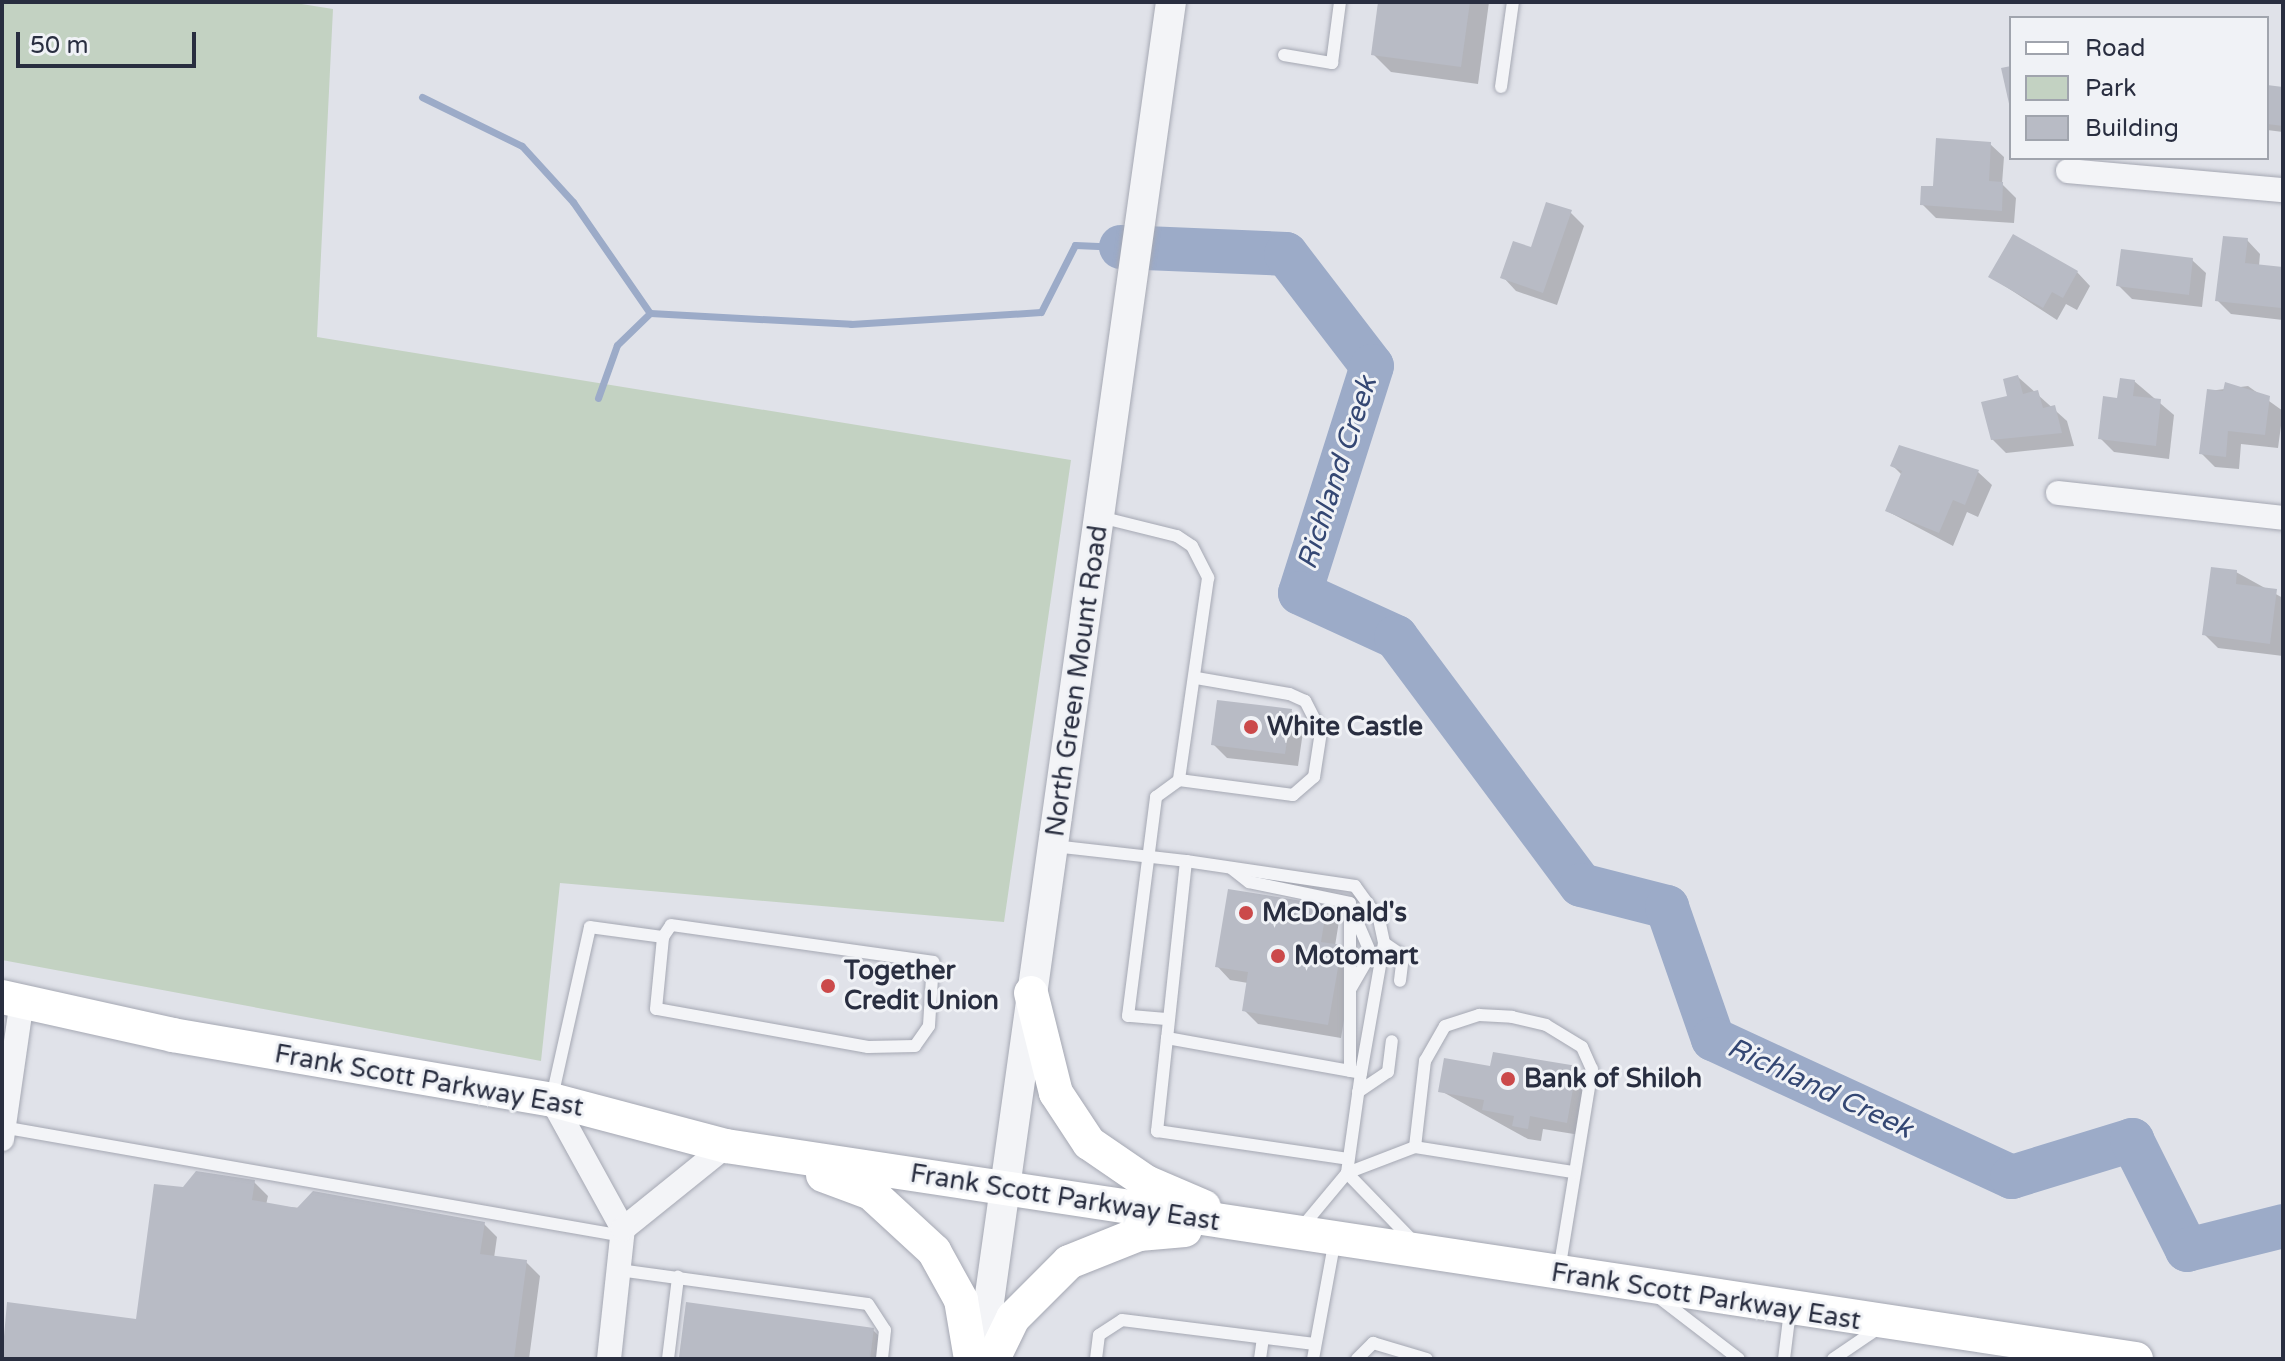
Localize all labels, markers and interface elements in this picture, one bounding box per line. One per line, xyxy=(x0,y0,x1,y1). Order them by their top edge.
scale bar xyxy=(20,16,200,66)
legend xyxy=(2009,16,2269,160)
text: 50 m xyxy=(30,31,88,60)
text: Road xyxy=(2085,34,2145,63)
text: Park xyxy=(2085,74,2136,103)
text: Building xyxy=(2085,114,2179,143)
water label: Richland Creek xyxy=(1290,373,1384,573)
street label: North Green Mount Road xyxy=(1040,523,1114,839)
place label: White Castle xyxy=(1267,711,1423,743)
marker: White Castle xyxy=(1242,718,1260,736)
place label: McDonald's xyxy=(1262,897,1407,929)
marker: McDonald's xyxy=(1237,904,1255,922)
place label: Motomart xyxy=(1294,940,1418,972)
marker: Motomart xyxy=(1269,947,1287,965)
place label: Together Credit Union xyxy=(844,955,999,1016)
marker: Together Credit Union xyxy=(819,977,837,995)
water label: Richland Creek xyxy=(1722,1030,1918,1146)
street label: Frank Scott Parkway East xyxy=(272,1038,586,1124)
place label: Bank of Shiloh xyxy=(1524,1063,1702,1095)
marker: Bank of Shiloh xyxy=(1499,1070,1517,1088)
street label: Frank Scott Parkway East xyxy=(908,1158,1222,1238)
street label: Frank Scott Parkway East xyxy=(1549,1257,1863,1337)

